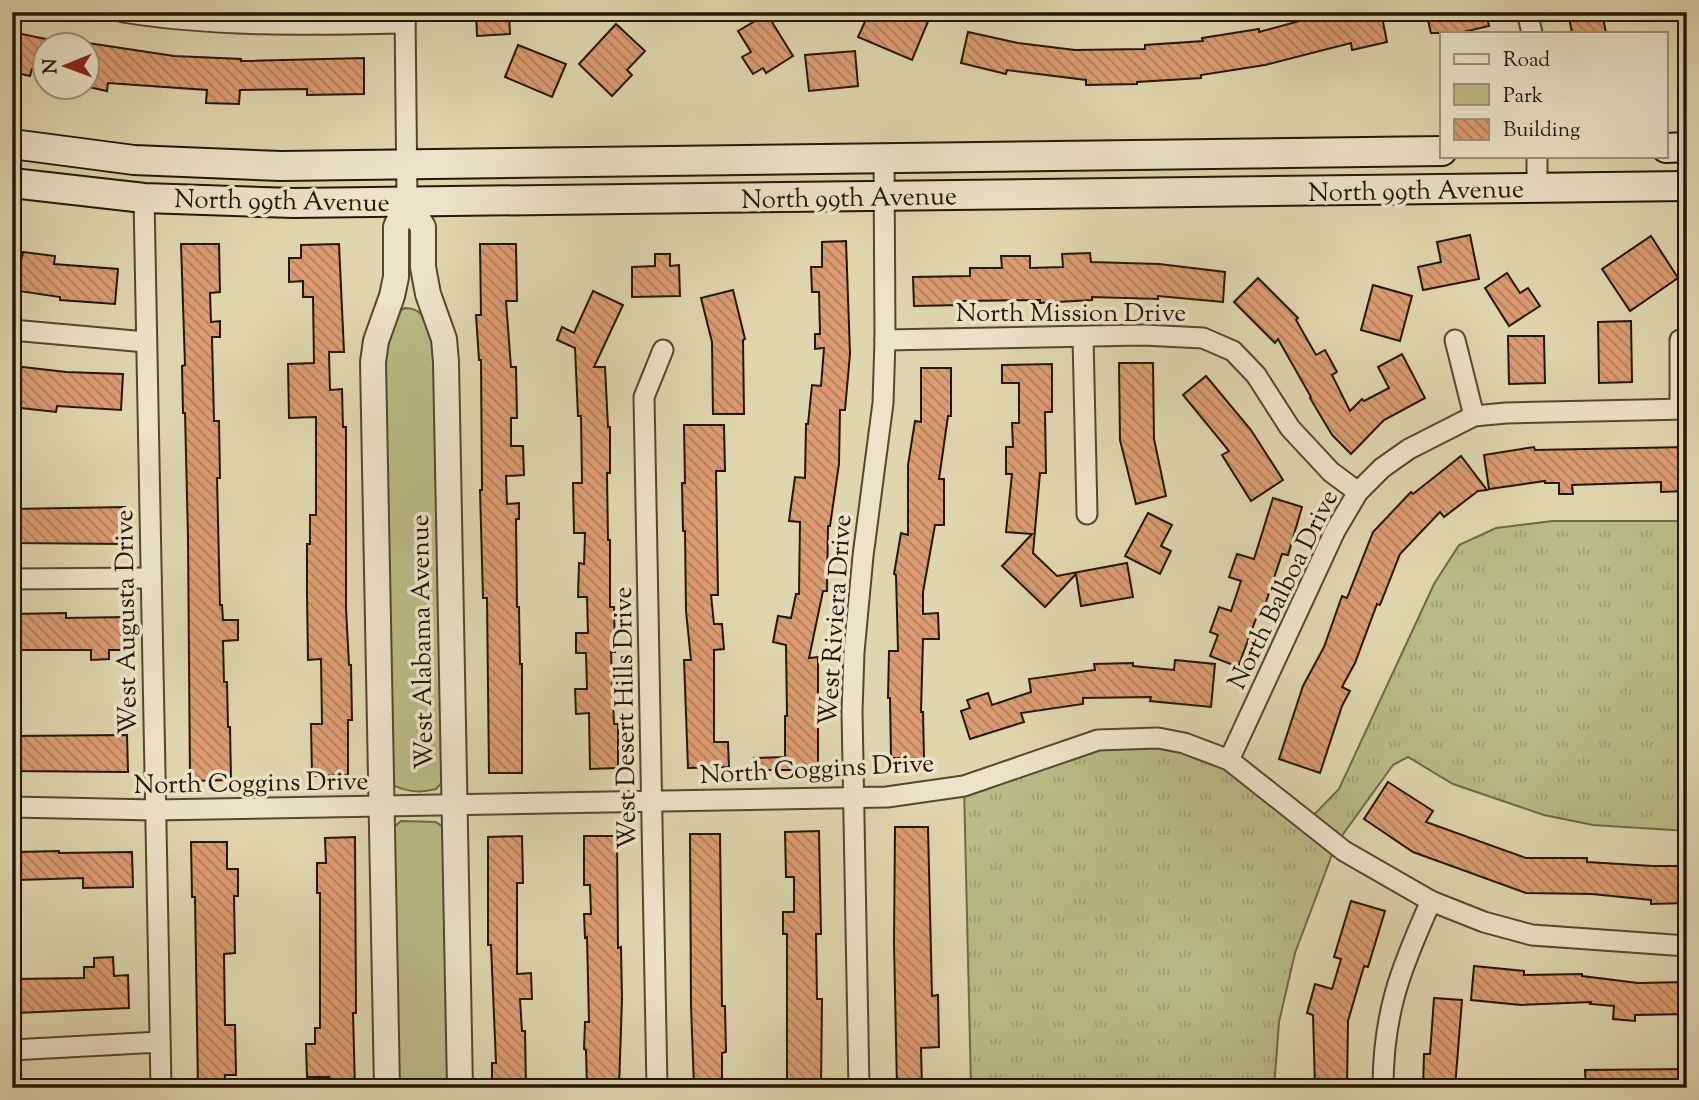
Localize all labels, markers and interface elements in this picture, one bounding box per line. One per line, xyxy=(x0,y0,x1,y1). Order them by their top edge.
north arrow xyxy=(32,32,102,102)
legend xyxy=(1440,32,1668,158)
text: Road xyxy=(1503,46,1550,76)
text: N xyxy=(38,58,65,74)
text: Park xyxy=(1503,82,1544,112)
text: Building xyxy=(1503,116,1580,146)
street label: North 99th Avenue xyxy=(1308,172,1524,213)
street label: North 99th Avenue xyxy=(741,179,957,220)
street label: North 99th Avenue xyxy=(174,182,390,223)
street label: North Mission Drive xyxy=(956,296,1186,333)
street label: North Balboa Drive xyxy=(1220,484,1349,696)
street label: West Augusta Drive xyxy=(107,509,148,735)
street label: West Riviera Drive xyxy=(811,513,862,727)
street label: West Alabama Avenue xyxy=(403,514,444,770)
street label: West Desert Hills Drive xyxy=(606,586,647,850)
street label: North Coggins Drive xyxy=(699,746,935,795)
street label: North Coggins Drive xyxy=(133,764,369,805)

